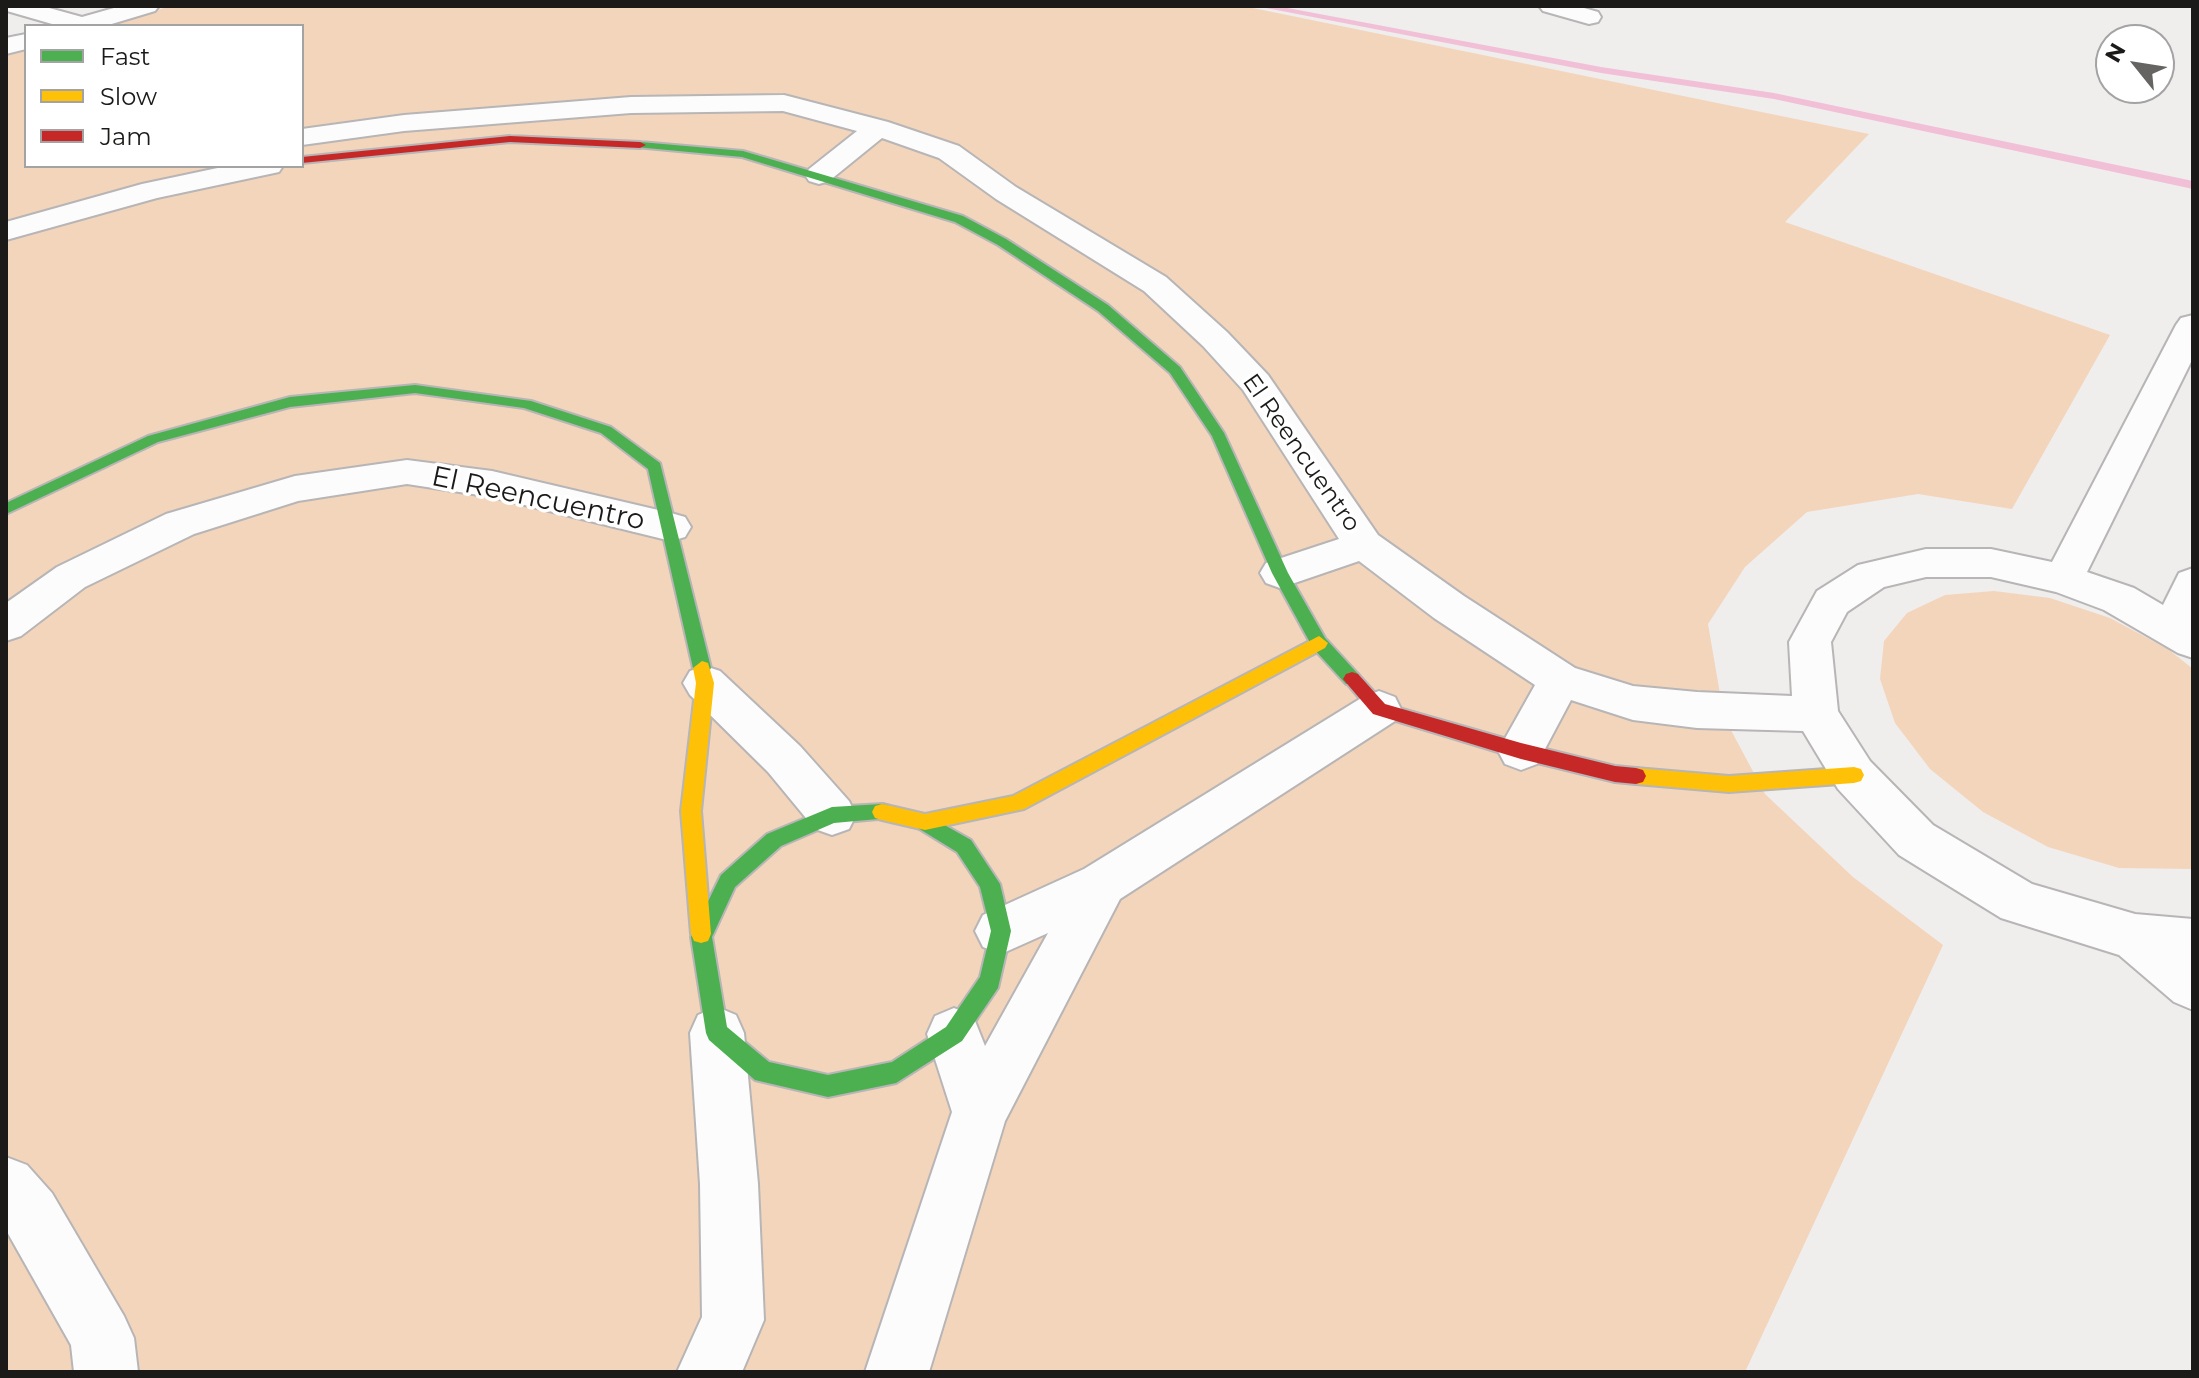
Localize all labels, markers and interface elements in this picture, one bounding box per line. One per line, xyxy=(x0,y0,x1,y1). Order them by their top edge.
legend xyxy=(24,24,304,168)
north arrow xyxy=(2095,24,2175,104)
text: N xyxy=(2099,38,2132,67)
text: Fast xyxy=(100,42,150,71)
text: Slow xyxy=(100,82,157,111)
text: Jam xyxy=(100,122,152,151)
street label: El Reencuentro xyxy=(1236,369,1366,537)
street label: El Reencuentro xyxy=(428,460,648,538)

